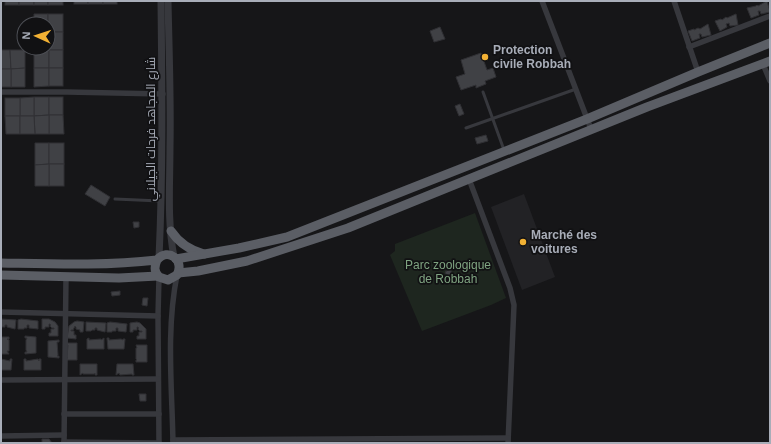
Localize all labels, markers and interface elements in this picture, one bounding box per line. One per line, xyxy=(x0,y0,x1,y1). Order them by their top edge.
north arrow xyxy=(16,16,56,56)
text: N xyxy=(20,31,32,40)
place label: Protection civile Robbah xyxy=(493,43,571,71)
marker: Protection civile Robbah xyxy=(480,52,490,62)
street label: شارع المجاهد فرحات الجيلاني xyxy=(144,57,161,201)
place label: Marché des voitures xyxy=(531,228,597,256)
marker: Marché des voitures xyxy=(518,237,528,247)
park label: Parc zoologique de Robbah xyxy=(405,258,491,286)

